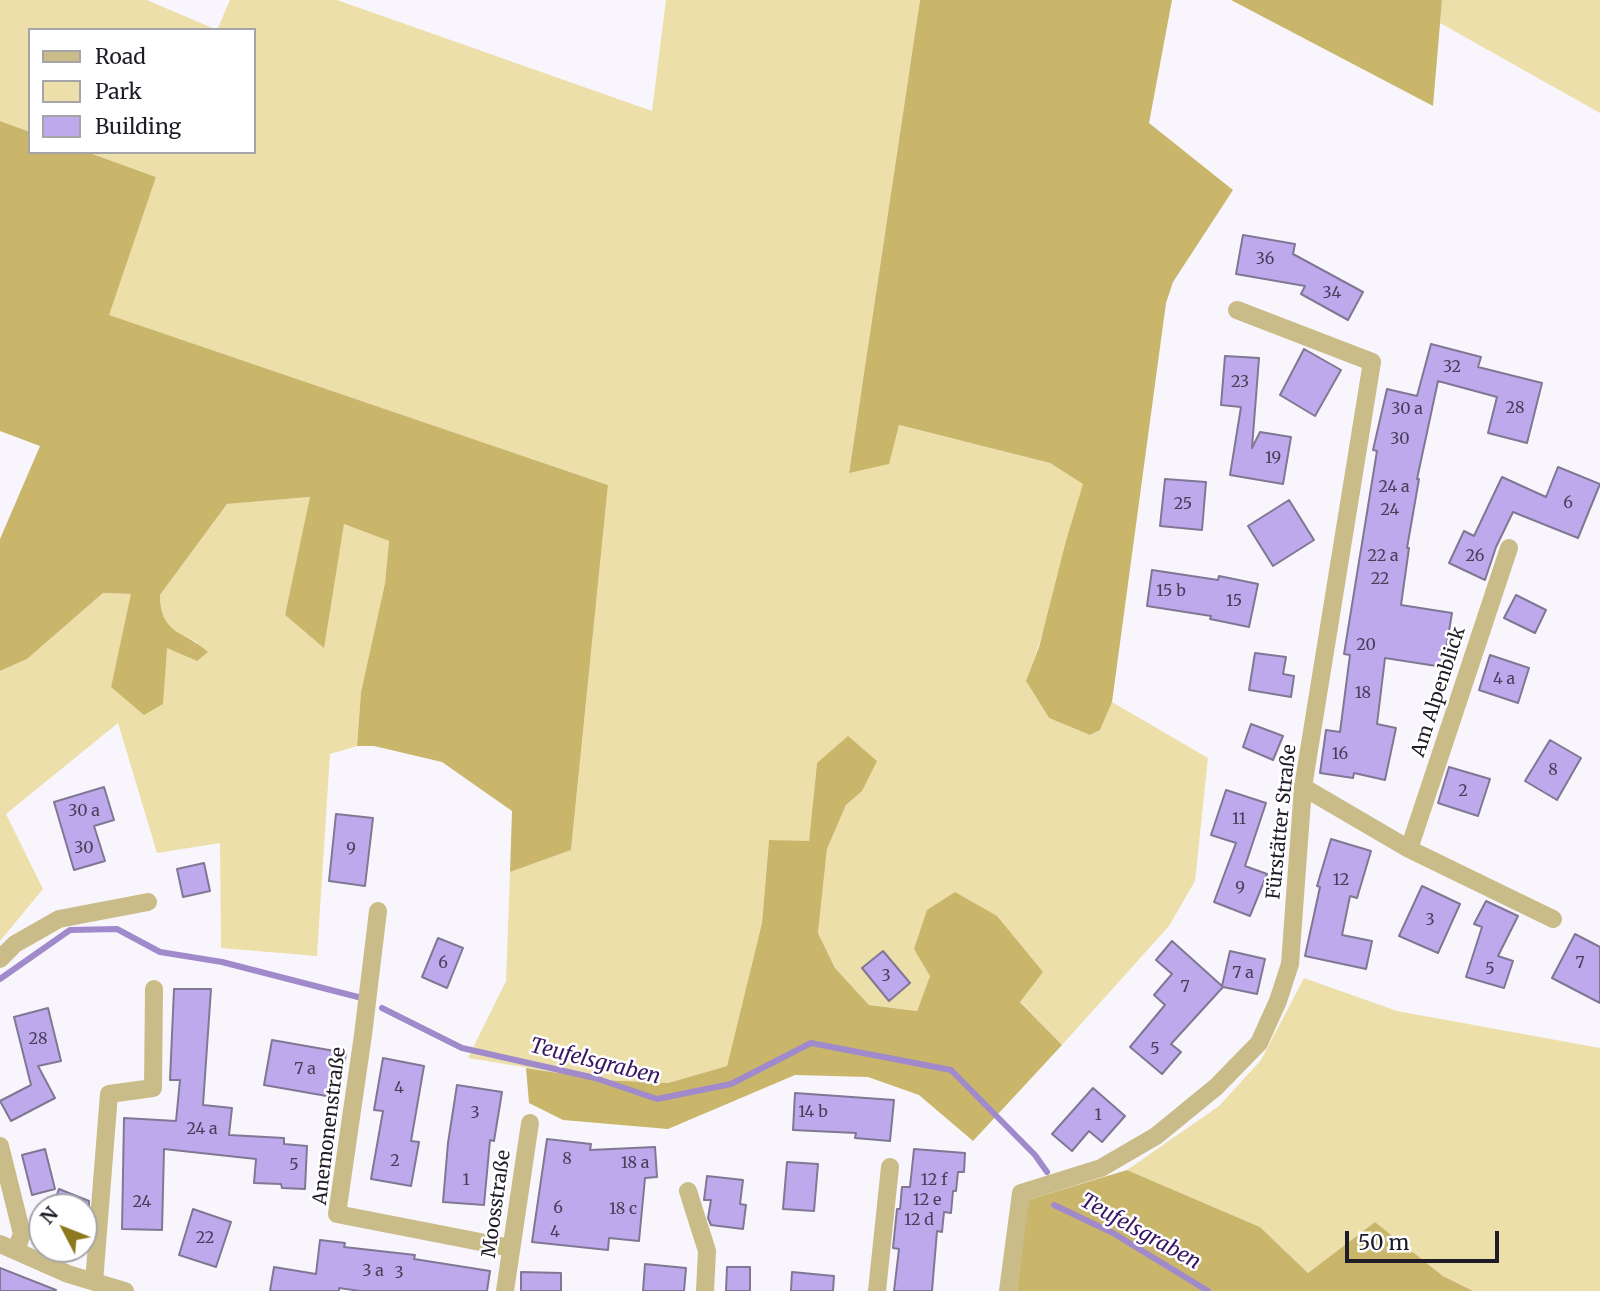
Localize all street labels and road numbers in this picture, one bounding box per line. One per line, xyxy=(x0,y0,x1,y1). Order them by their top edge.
street label: Am Alpenblick xyxy=(1407,624,1471,760)
street label: Fürstätter Straße xyxy=(1263,743,1301,901)
street label: Anemonenstraße xyxy=(309,1046,351,1206)
street label: Moosstraße xyxy=(478,1149,516,1259)

